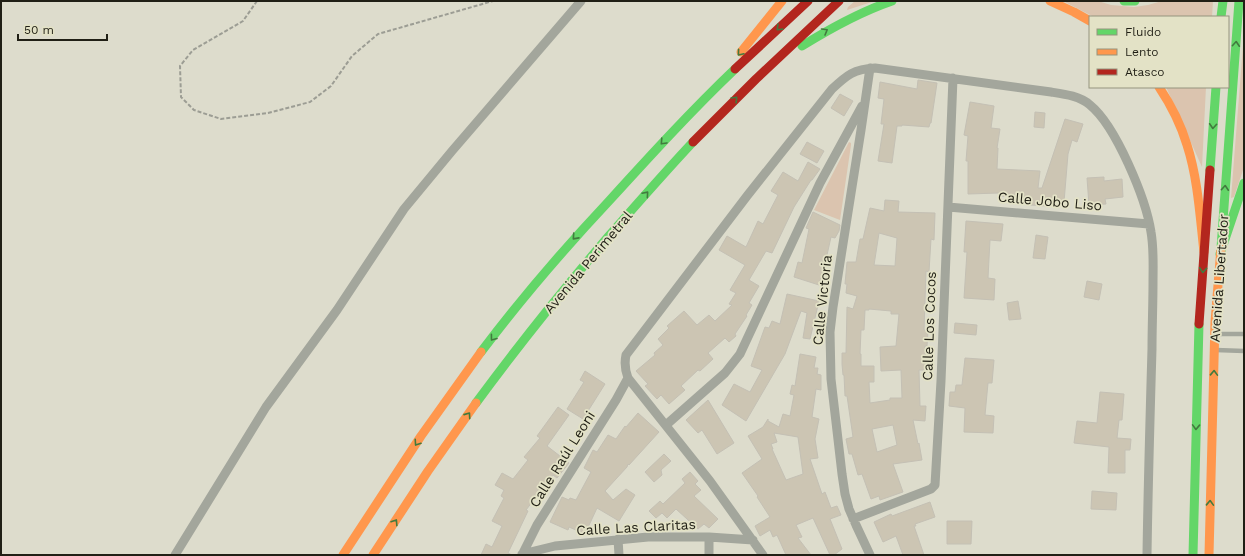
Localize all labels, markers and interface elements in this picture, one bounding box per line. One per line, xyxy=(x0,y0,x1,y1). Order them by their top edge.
scale bar xyxy=(18,16,107,42)
legend xyxy=(1089,16,1229,88)
text: 50 m xyxy=(24,23,54,37)
one-way arrow xyxy=(776,23,784,30)
text: Fluido xyxy=(1125,25,1161,39)
one-way arrow xyxy=(821,29,828,36)
one-way arrow xyxy=(1231,41,1240,47)
text: Lento xyxy=(1125,45,1159,59)
one-way arrow xyxy=(737,48,744,55)
text: Atasco xyxy=(1125,65,1165,79)
one-way arrow xyxy=(730,97,738,104)
one-way arrow xyxy=(1209,123,1218,129)
one-way arrow xyxy=(660,137,668,145)
one-way arrow xyxy=(1221,185,1230,191)
street label: Calle Jobo Liso xyxy=(997,188,1103,214)
one-way arrow xyxy=(641,191,648,198)
street label: Avenida Perimetral xyxy=(541,207,636,316)
street label: Avenida Libertador xyxy=(1207,213,1231,343)
one-way arrow xyxy=(573,233,580,240)
street label: Calle Victoria xyxy=(809,254,835,346)
one-way arrow xyxy=(1199,267,1208,273)
street label: Calle Los Cocos xyxy=(919,271,939,381)
one-way arrow xyxy=(490,334,497,341)
one-way arrow xyxy=(1210,370,1218,376)
street label: Calle Raúl Leoni xyxy=(526,408,598,510)
one-way arrow xyxy=(463,412,471,419)
one-way arrow xyxy=(1192,424,1201,430)
one-way arrow xyxy=(415,439,422,446)
one-way arrow xyxy=(1206,500,1215,506)
street label: Calle Las Claritas xyxy=(576,516,696,538)
one-way arrow xyxy=(390,519,397,526)

